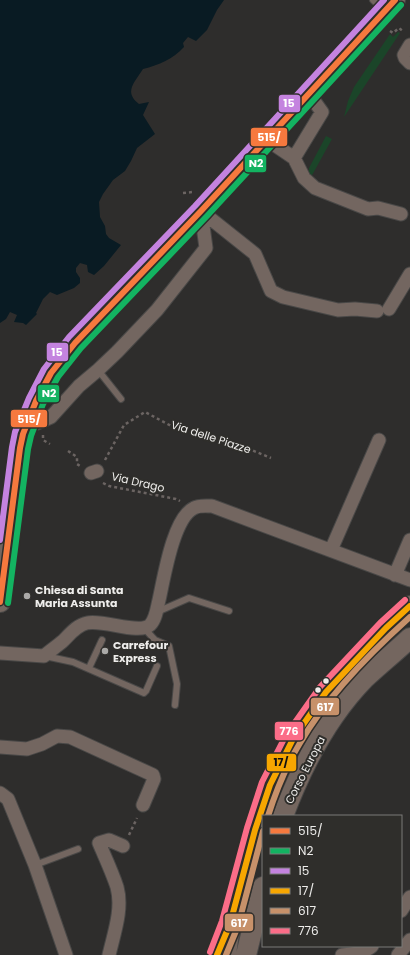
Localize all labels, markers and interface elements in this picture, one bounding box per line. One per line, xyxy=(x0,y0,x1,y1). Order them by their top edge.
line badge: 15 xyxy=(278,94,301,113)
text: 15 xyxy=(283,95,295,111)
line badge: 515/ xyxy=(250,127,288,147)
text: 515/ xyxy=(257,129,281,145)
line badge: N2 xyxy=(244,154,267,173)
text: N2 xyxy=(249,155,263,171)
line badge: 15 xyxy=(46,342,69,362)
text: 15 xyxy=(51,344,63,360)
line badge: N2 xyxy=(37,384,60,403)
text: N2 xyxy=(42,385,56,401)
line badge: 515/ xyxy=(10,409,48,428)
text: 515/ xyxy=(17,411,41,427)
street label: Via delle Piazze xyxy=(169,417,253,458)
street label: Via Drago xyxy=(110,468,166,496)
place label: Chiesa di Santa Maria Assunta xyxy=(35,582,123,611)
marker: Chiesa di Santa Maria Assunta xyxy=(22,591,32,601)
place label: Carrefour Express xyxy=(113,637,168,666)
marker: Carrefour Express xyxy=(100,646,110,656)
unlabelled marker xyxy=(321,676,331,686)
unlabelled marker xyxy=(313,685,323,695)
line badge: 617 xyxy=(310,697,340,716)
text: 617 xyxy=(316,699,334,715)
line badge: 776 xyxy=(274,721,304,741)
text: 776 xyxy=(280,723,298,739)
street label: Corso Europa xyxy=(281,733,329,807)
line badge: 17/ xyxy=(266,753,297,772)
text: 17/ xyxy=(273,754,289,770)
legend xyxy=(262,815,402,947)
text: 515/ xyxy=(298,822,323,839)
text: N2 xyxy=(298,842,313,859)
text: 15 xyxy=(298,862,309,879)
text: 17/ xyxy=(298,882,314,899)
text: 617 xyxy=(298,902,316,919)
line badge: 617 xyxy=(224,913,254,932)
text: 617 xyxy=(230,915,248,931)
text: 776 xyxy=(298,922,319,939)

